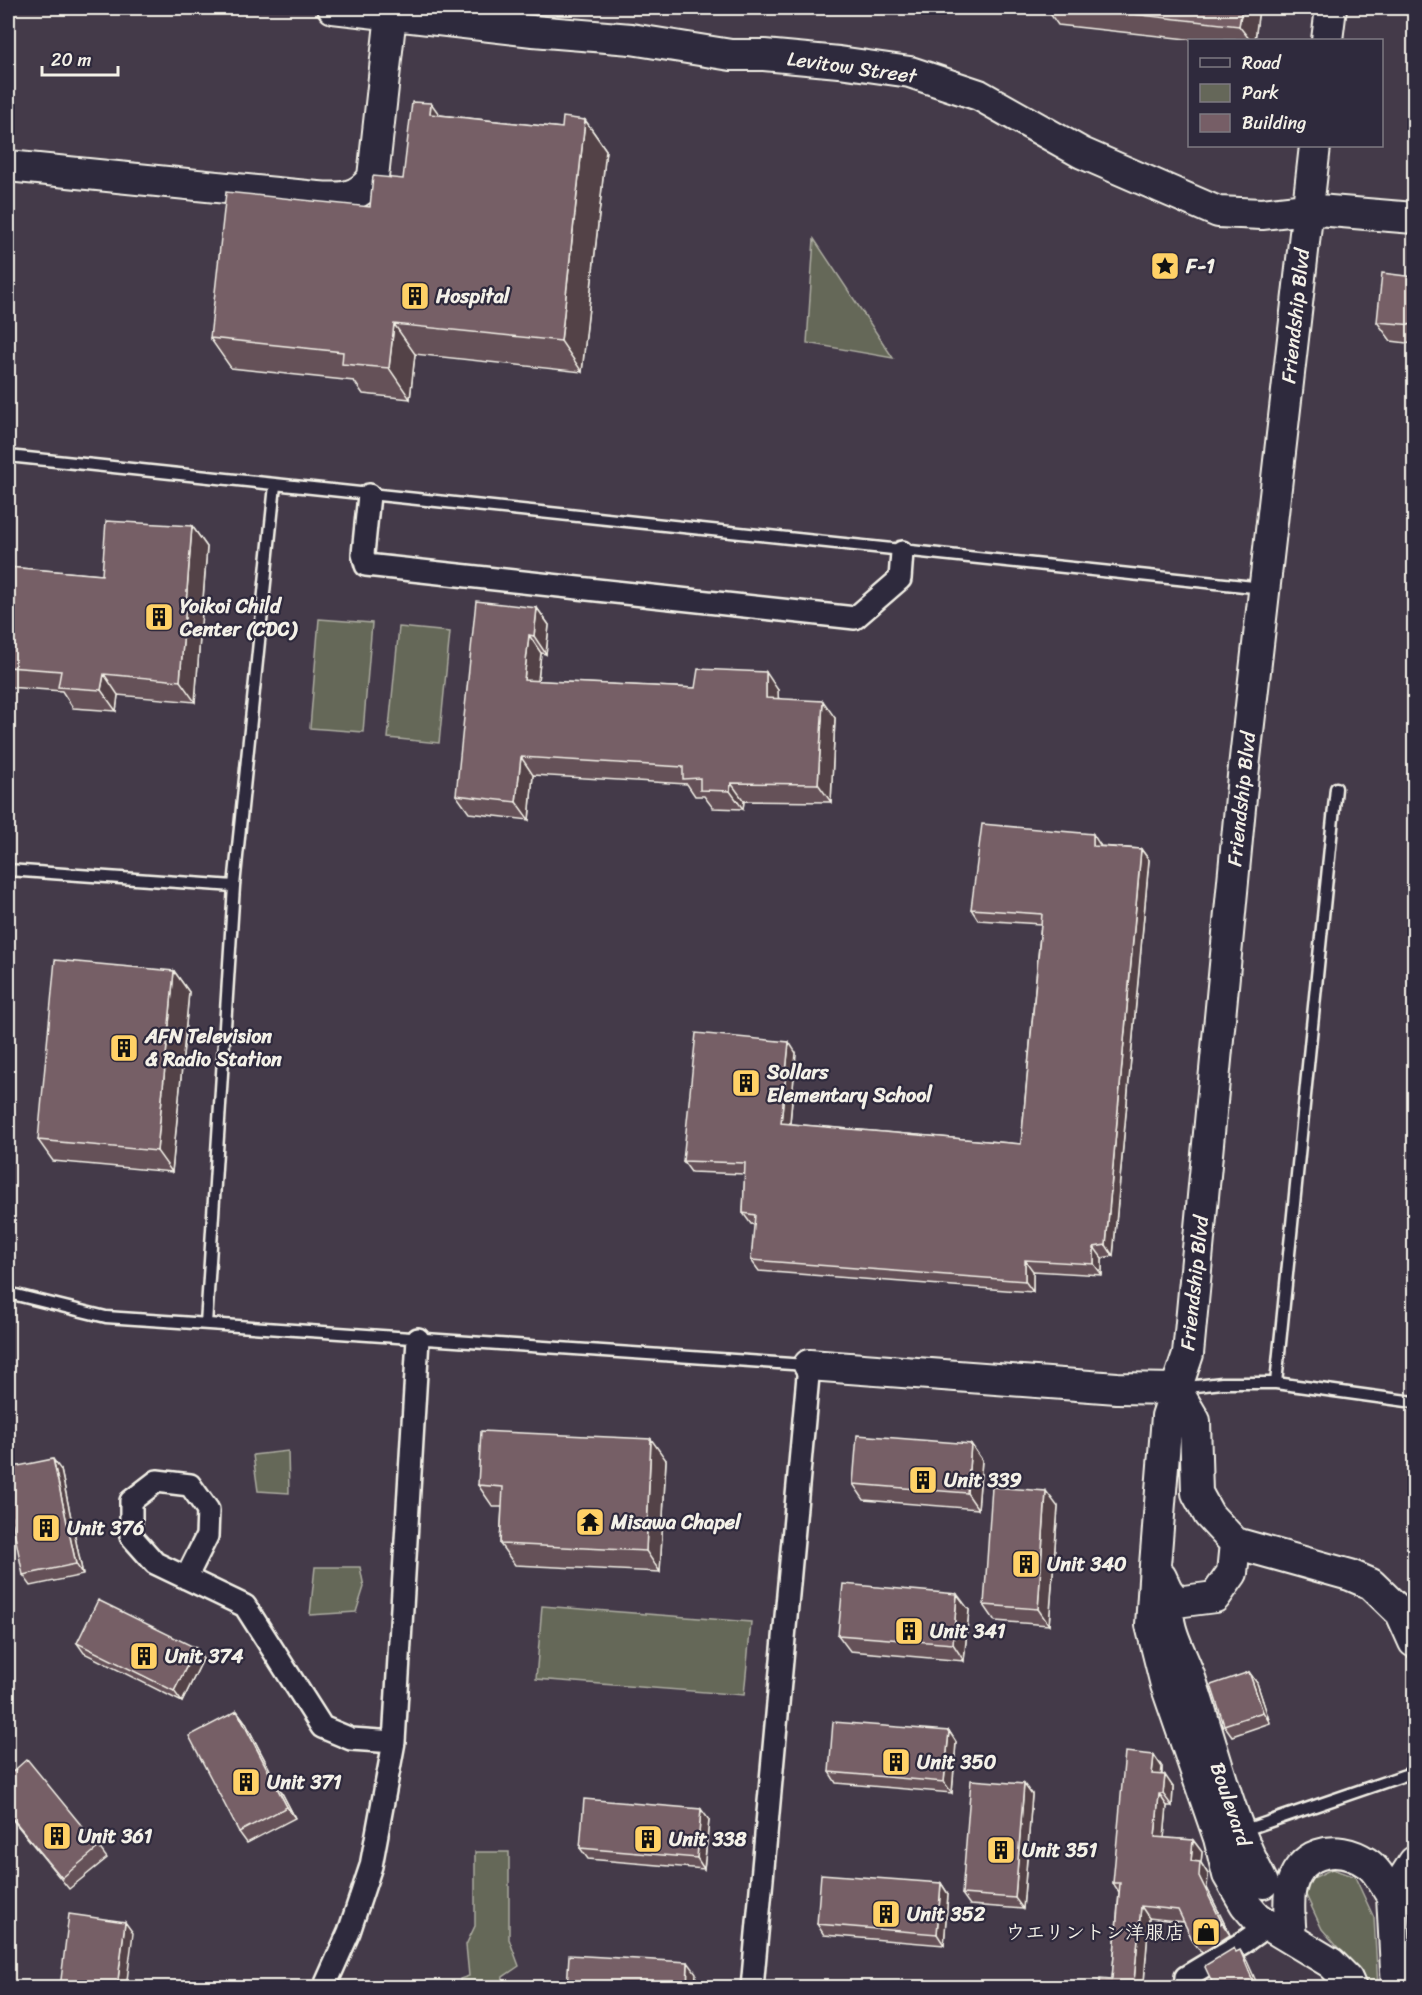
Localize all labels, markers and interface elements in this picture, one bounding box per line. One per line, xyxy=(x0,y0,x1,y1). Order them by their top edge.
scale bar xyxy=(42,39,118,77)
legend xyxy=(1188,39,1383,147)
street label: Levitow Street xyxy=(785,41,920,94)
text: 20 m xyxy=(51,44,91,76)
text: Road xyxy=(1242,47,1282,79)
text: Park xyxy=(1242,77,1279,109)
text: Building xyxy=(1242,107,1306,139)
street label: Friendship Blvd xyxy=(1271,245,1320,385)
place label: F-1 xyxy=(1185,249,1215,284)
place icon: F-1 xyxy=(1149,250,1181,282)
place label: Hospital xyxy=(435,279,511,314)
building icon: Hospital xyxy=(399,280,431,312)
place label: Yoikoi Child Center (CDC) xyxy=(179,589,298,647)
building icon: Yoikoi Child Center (CDC) xyxy=(143,601,175,633)
street label: Friendship Blvd xyxy=(1217,728,1266,868)
place label: AFN Television & Radio Station xyxy=(144,1019,282,1077)
building icon: AFN Television & Radio Station xyxy=(108,1032,140,1064)
place label: Sollars Elementary School xyxy=(766,1055,933,1113)
building icon: Sollars Elementary School xyxy=(730,1067,762,1099)
street label: Friendship Blvd xyxy=(1170,1212,1219,1352)
place label: Unit 339 xyxy=(944,1463,1022,1498)
building icon: Unit 339 xyxy=(907,1464,939,1496)
place label: Misawa Chapel xyxy=(610,1505,742,1540)
temple icon: Misawa Chapel xyxy=(574,1506,606,1538)
place label: Unit 376 xyxy=(67,1511,144,1546)
building icon: Unit 376 xyxy=(30,1512,62,1544)
place label: Unit 340 xyxy=(1047,1547,1127,1582)
building icon: Unit 340 xyxy=(1010,1548,1042,1580)
place label: Unit 341 xyxy=(930,1614,1006,1649)
building icon: Unit 341 xyxy=(893,1615,925,1647)
place label: Unit 374 xyxy=(165,1639,244,1674)
building icon: Unit 374 xyxy=(128,1640,160,1672)
place label: Unit 350 xyxy=(917,1745,997,1780)
building icon: Unit 350 xyxy=(880,1746,912,1778)
street label: Boulevard xyxy=(1200,1757,1262,1852)
place label: Unit 371 xyxy=(267,1765,342,1800)
building icon: Unit 371 xyxy=(230,1766,262,1798)
place label: Unit 361 xyxy=(78,1819,153,1854)
building icon: Unit 361 xyxy=(41,1820,73,1852)
place label: Unit 338 xyxy=(669,1822,747,1857)
building icon: Unit 338 xyxy=(632,1823,664,1855)
place label: Unit 351 xyxy=(1022,1833,1098,1868)
building icon: Unit 351 xyxy=(985,1834,1017,1866)
place label: Unit 352 xyxy=(907,1897,986,1932)
building icon: Unit 352 xyxy=(870,1898,902,1930)
place label: ウエリントン洋服店 xyxy=(1005,1915,1185,1950)
shop icon: ウエリントン洋服店 xyxy=(1190,1916,1222,1948)

